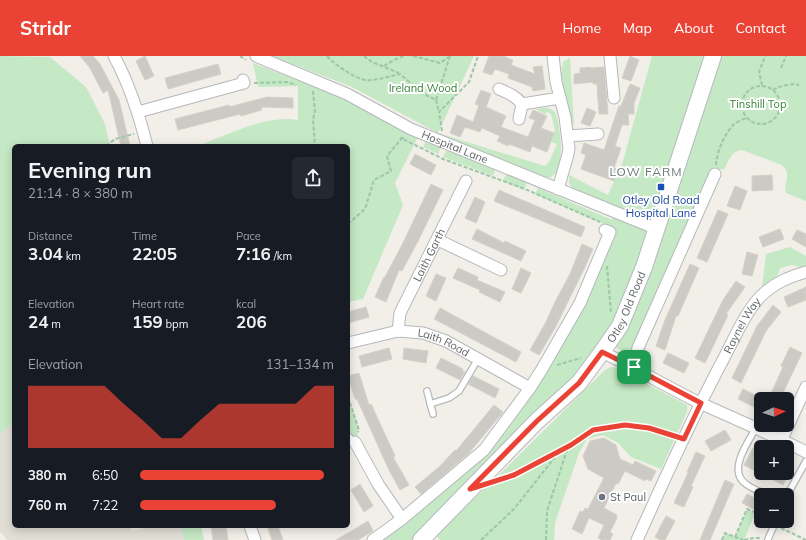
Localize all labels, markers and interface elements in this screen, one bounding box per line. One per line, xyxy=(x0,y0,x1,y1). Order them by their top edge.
text: Stridr xyxy=(20,16,71,40)
text: Home xyxy=(562,19,601,37)
text: Map xyxy=(623,19,652,37)
text: About xyxy=(674,19,714,37)
text: Contact xyxy=(736,19,786,37)
park label: Ireland Wood xyxy=(389,81,457,95)
park label: Tinshill Top xyxy=(729,97,787,111)
street label: Hospital Lane xyxy=(420,127,490,167)
text: Evening run xyxy=(28,156,152,184)
button: share xyxy=(292,157,334,199)
district label: LOW FARM xyxy=(609,164,683,179)
marker: Otley Old Road Hospital Lane xyxy=(656,182,666,192)
text: 21:14 · 8 × 380 m xyxy=(28,185,133,201)
place label: Otley Old Road Hospital Lane xyxy=(622,193,700,220)
street label: Laith Garth xyxy=(410,226,448,284)
text: Distance xyxy=(28,229,72,243)
text: Time xyxy=(132,229,157,243)
text: Pace xyxy=(236,229,261,243)
text: 3.04 xyxy=(28,243,63,264)
text: 22:05 xyxy=(132,243,177,264)
text: 7:16 xyxy=(236,243,271,264)
text: km xyxy=(63,249,81,263)
text: /km xyxy=(271,249,292,263)
street label: Otley Old Road xyxy=(604,269,649,345)
street label: Raynel Way xyxy=(721,294,764,356)
text: Elevation xyxy=(28,297,75,311)
text: Heart rate xyxy=(132,297,184,311)
text: kcal xyxy=(236,297,256,311)
text: 24 xyxy=(28,311,48,332)
text: 159 xyxy=(132,311,163,332)
text: 206 xyxy=(236,311,267,332)
text: m xyxy=(48,317,61,331)
text: bpm xyxy=(163,317,188,331)
street label: Laith Road xyxy=(417,326,472,360)
pin xyxy=(617,350,651,384)
text: Elevation xyxy=(28,356,83,372)
text: 131–134 m xyxy=(266,356,334,372)
icon: arrive xyxy=(623,356,645,378)
north arrow xyxy=(754,392,794,432)
map controls xyxy=(754,392,794,528)
button: + xyxy=(754,440,794,480)
text: 380 m xyxy=(28,467,67,483)
text: 6:50 xyxy=(92,467,118,483)
button: − xyxy=(754,488,794,528)
place label: St Paul xyxy=(610,490,646,504)
marker: St Paul xyxy=(597,492,607,502)
text: 760 m xyxy=(28,497,67,513)
text: 7:22 xyxy=(92,497,118,513)

